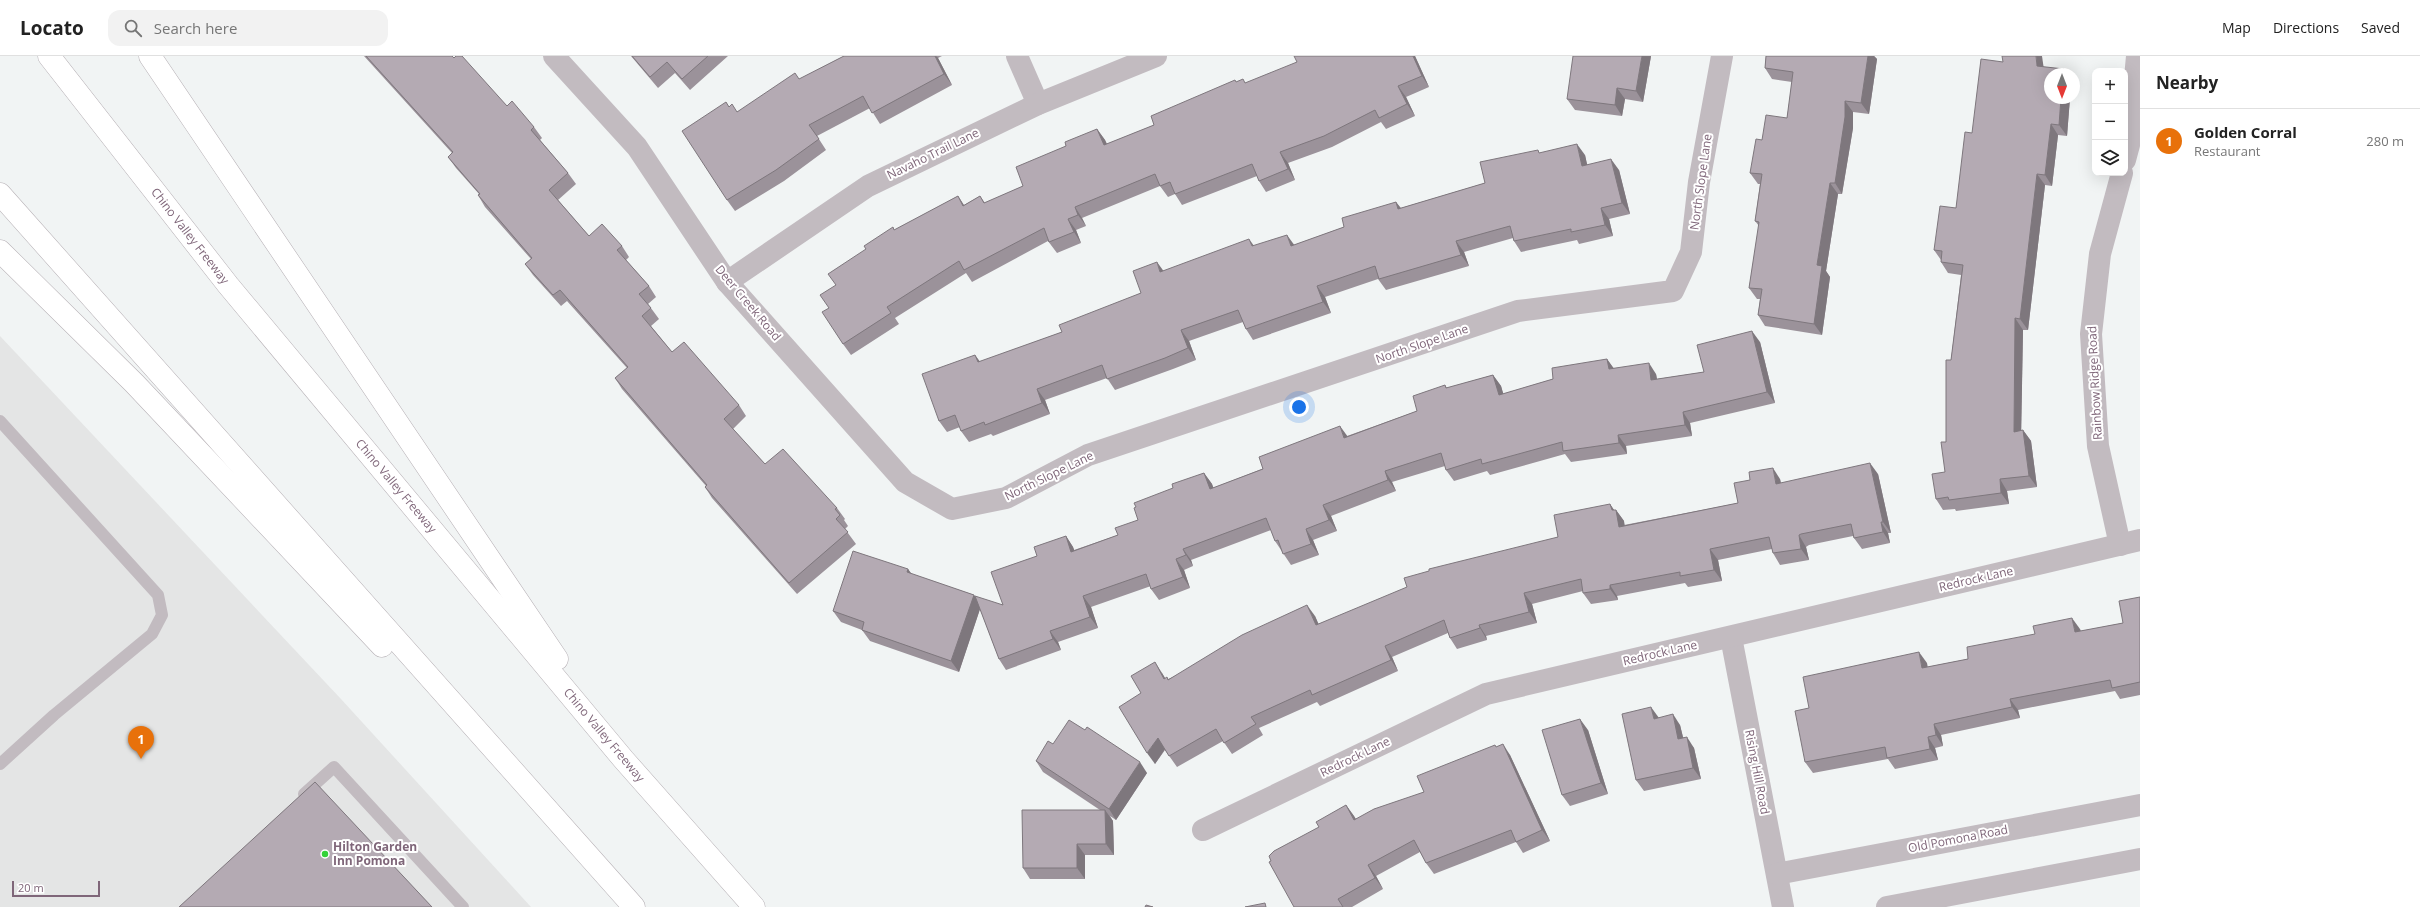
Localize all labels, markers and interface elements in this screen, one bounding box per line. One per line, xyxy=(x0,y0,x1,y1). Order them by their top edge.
search box xyxy=(108,10,388,46)
text: Locato xyxy=(20,15,84,41)
icon: search xyxy=(122,17,144,39)
text: Search here xyxy=(154,18,237,38)
text: Map xyxy=(2222,18,2251,37)
text: Directions xyxy=(2273,18,2339,37)
text: Saved xyxy=(2361,18,2400,37)
north arrow xyxy=(2044,68,2080,104)
map controls xyxy=(2092,68,2128,176)
button: + xyxy=(2092,68,2128,104)
text: Nearby xyxy=(2156,71,2218,94)
button: − xyxy=(2092,104,2128,140)
text: Golden Corral xyxy=(2194,122,2297,142)
street label: Navaho Trail Lane xyxy=(884,124,982,183)
street label: North Slope Lane xyxy=(1685,132,1716,231)
text: 1 xyxy=(2165,132,2173,150)
text: 280 m xyxy=(2366,132,2404,150)
button: layers xyxy=(2092,140,2128,176)
text: Restaurant xyxy=(2194,142,2261,160)
street label: Chino Valley Freeway xyxy=(147,184,234,288)
street label: Deer Creek Road xyxy=(712,261,785,344)
street label: North Slope Lane xyxy=(1373,320,1471,367)
street label: Rainbow Ridge Road xyxy=(2083,326,2106,441)
your location xyxy=(1289,397,1309,417)
street label: Chino Valley Freeway xyxy=(352,435,441,537)
street label: North Slope Lane xyxy=(1001,447,1096,504)
street label: Redrock Lane xyxy=(1937,562,2015,595)
street label: Redrock Lane xyxy=(1621,636,1699,669)
street label: Chino Valley Freeway xyxy=(560,684,649,786)
pin: 1 xyxy=(128,726,154,759)
street label: Rising Hill Road xyxy=(1741,728,1774,816)
street label: Redrock Lane xyxy=(1317,732,1393,781)
street label: Old Pomona Road xyxy=(1907,820,2009,857)
place label: Hilton Garden Inn Pomona xyxy=(333,838,417,869)
marker: Hilton Garden Inn Pomona xyxy=(320,849,330,859)
scale bar xyxy=(12,879,100,898)
text: 20 m xyxy=(18,880,44,895)

